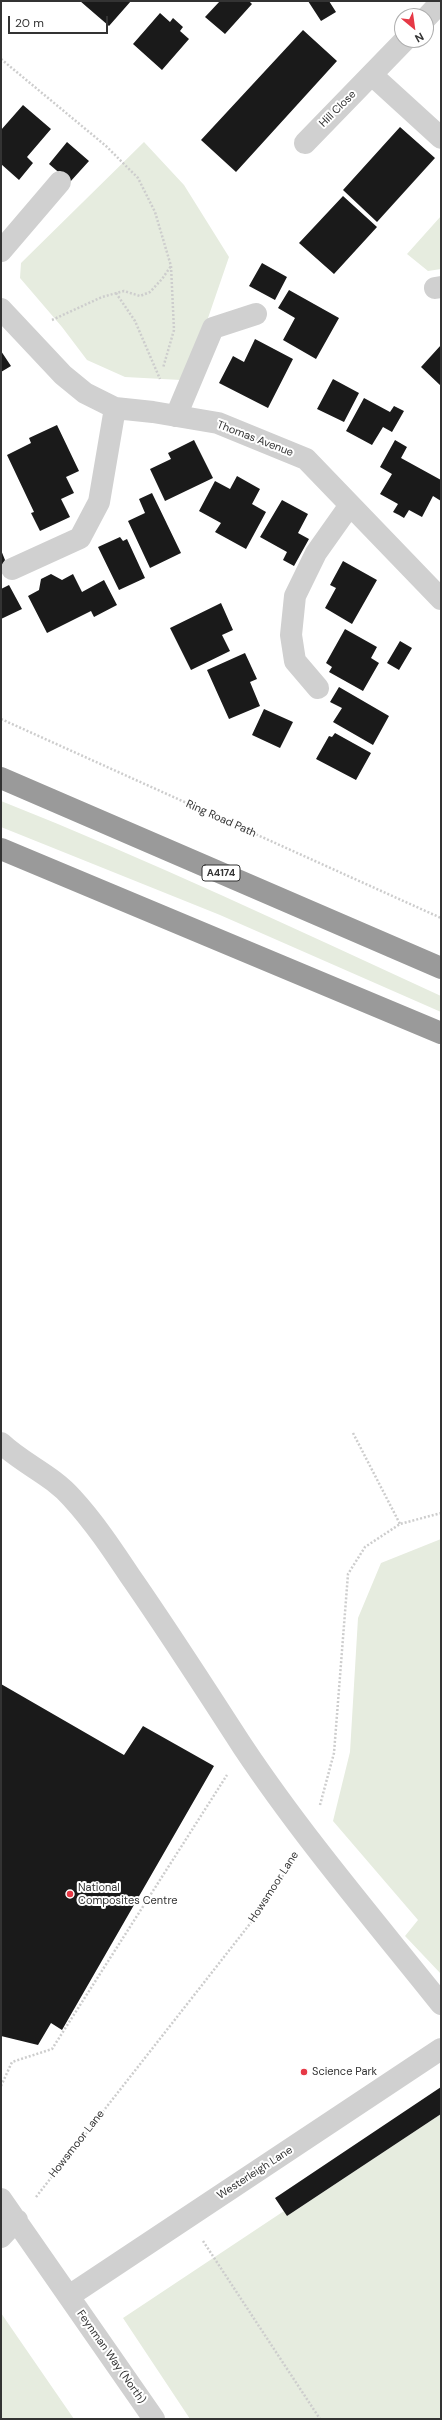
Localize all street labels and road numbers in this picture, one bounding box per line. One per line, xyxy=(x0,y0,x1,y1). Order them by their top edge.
street label: Hill Close xyxy=(317,88,359,130)
street label: Thomas Avenue xyxy=(215,418,295,460)
street label: Ring Road Path xyxy=(184,798,258,840)
road number: A4174 xyxy=(202,865,240,881)
street label: Howsmoor Lane xyxy=(246,1849,302,1925)
street label: Howsmoor Lane xyxy=(47,2108,107,2180)
street label: Westerleigh Lane xyxy=(215,2144,295,2202)
street label: Feynman Way (North) xyxy=(74,2308,148,2406)

